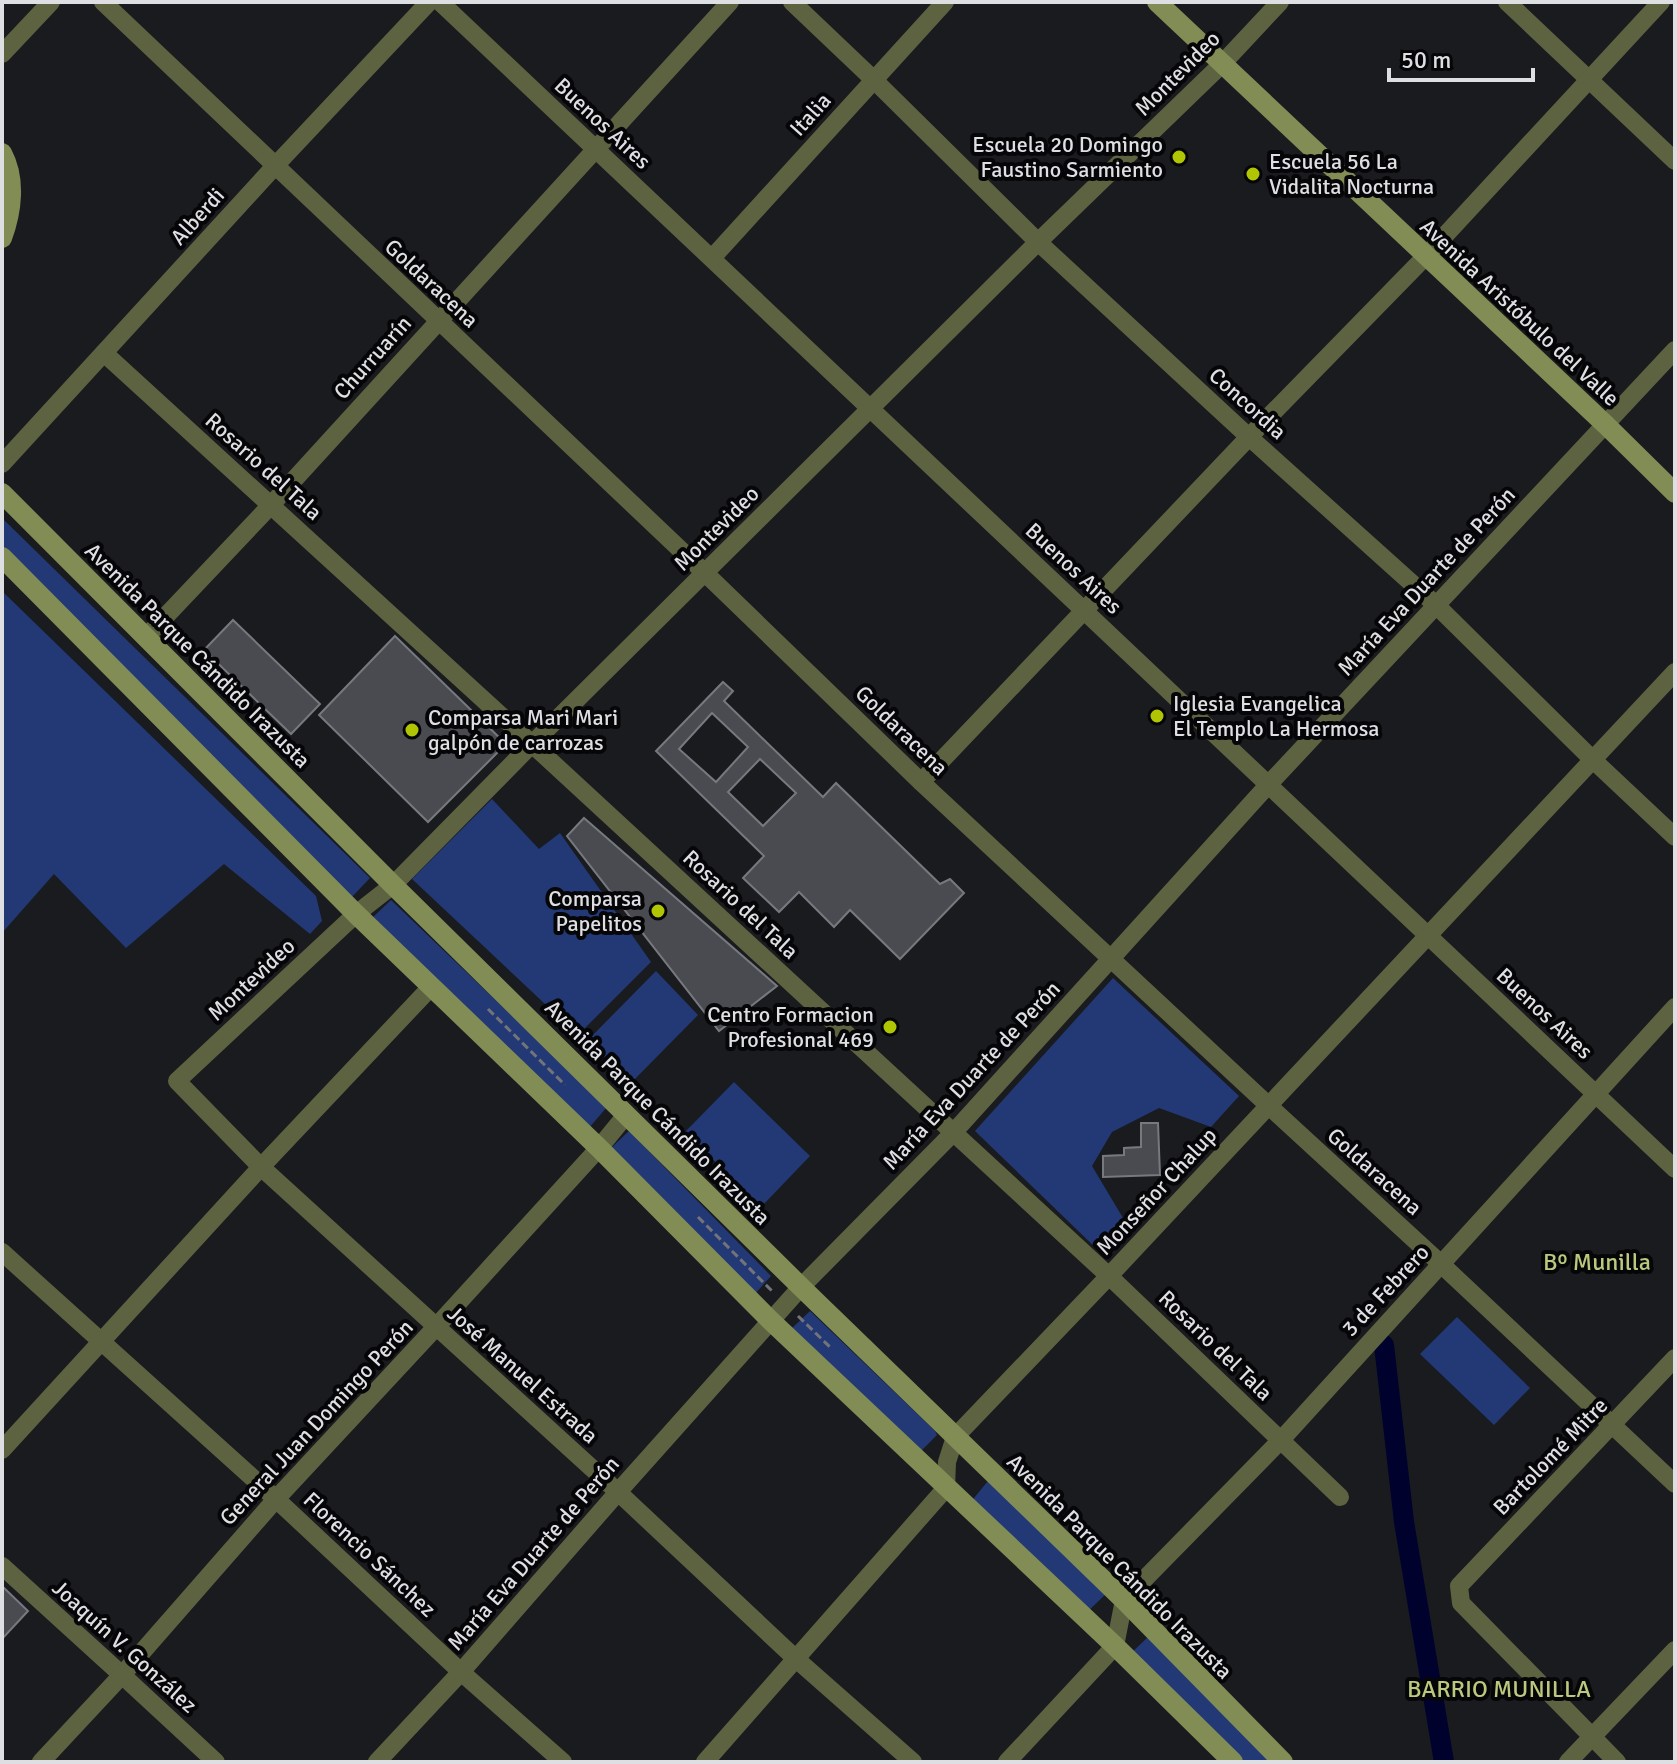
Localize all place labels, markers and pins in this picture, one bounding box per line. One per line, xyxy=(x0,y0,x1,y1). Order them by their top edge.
place label: Escuela 20 Domingo Faustino Sarmiento xyxy=(972,131,1163,183)
marker: Escuela 20 Domingo Faustino Sarmiento xyxy=(1170,148,1188,166)
place label: Escuela 56 La Vidalita Nocturna xyxy=(1269,148,1434,200)
marker: Escuela 56 La Vidalita Nocturna xyxy=(1244,165,1262,183)
place label: Iglesia Evangelica El Templo La Hermosa xyxy=(1173,690,1379,742)
place label: Comparsa Mari Mari galpón de carrozas xyxy=(428,704,618,756)
marker: Iglesia Evangelica El Templo La Hermosa xyxy=(1148,707,1166,725)
marker: Comparsa Mari Mari galpón de carrozas xyxy=(403,721,421,739)
place label: Comparsa Papelitos xyxy=(548,885,642,937)
marker: Comparsa Papelitos xyxy=(649,902,667,920)
place label: Centro Formacion Profesional 469 xyxy=(707,1001,874,1053)
marker: Centro Formacion Profesional 469 xyxy=(881,1018,899,1036)

